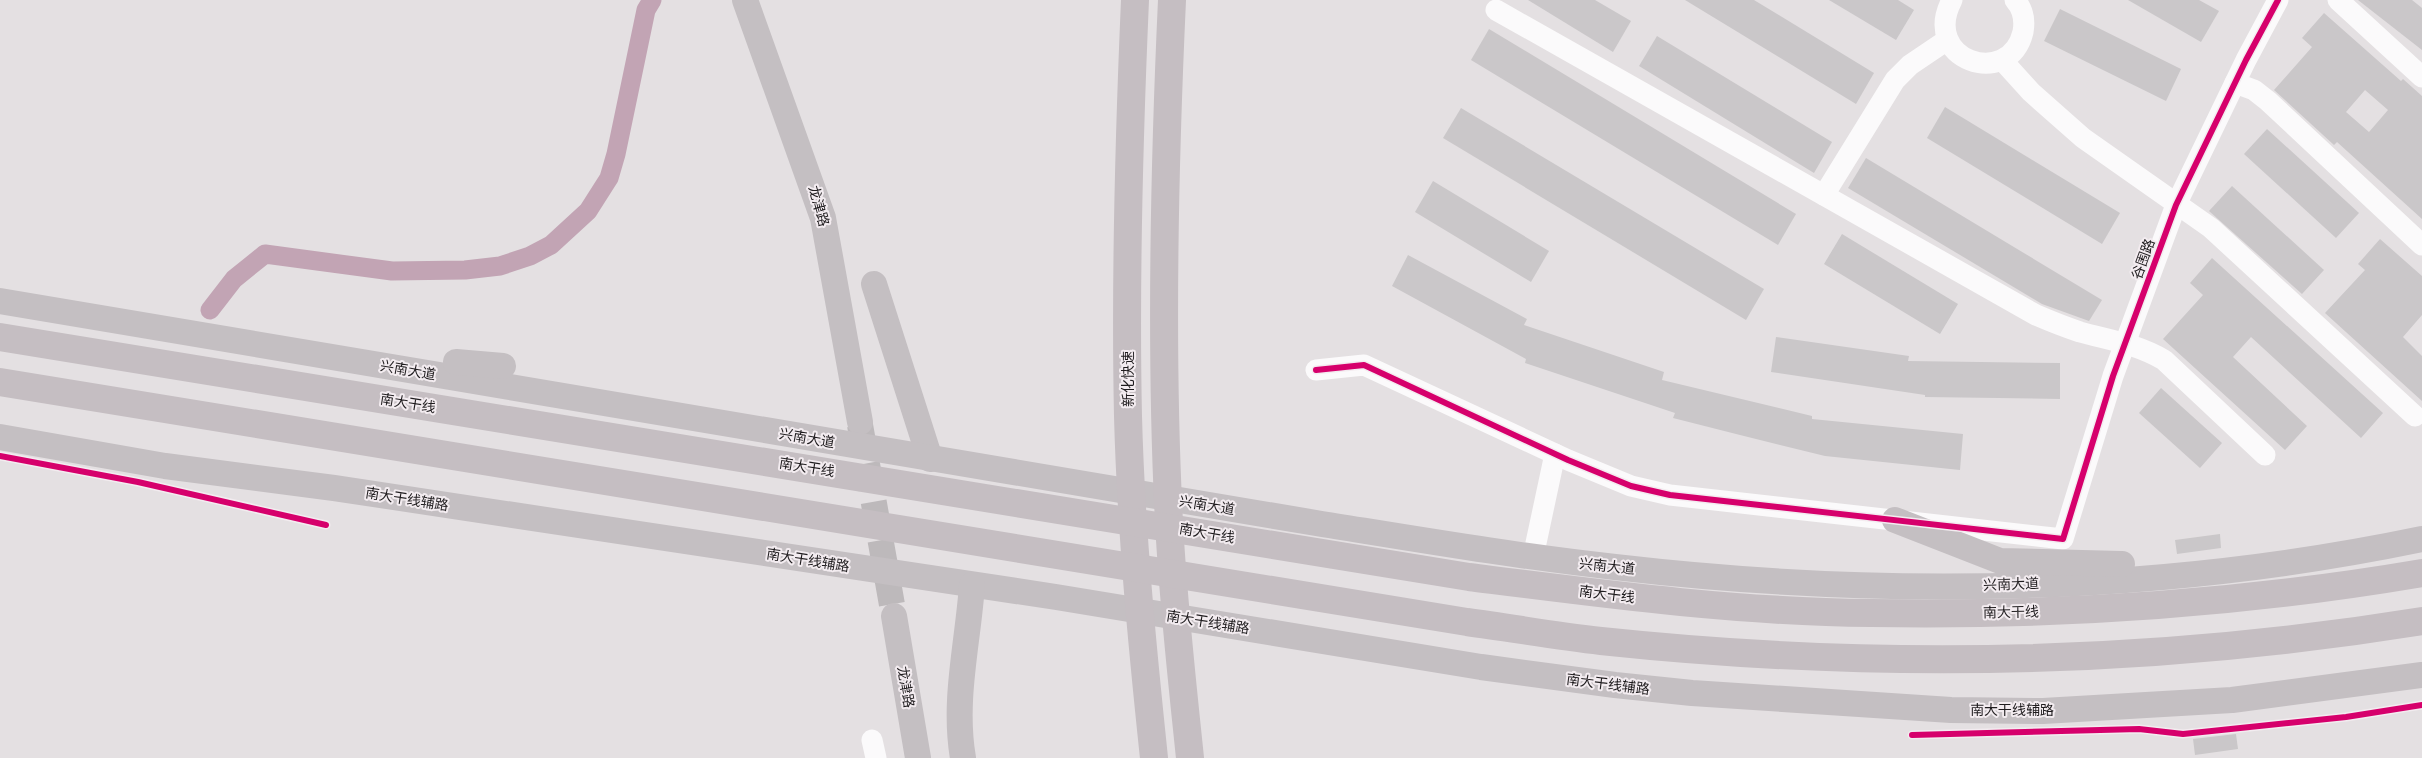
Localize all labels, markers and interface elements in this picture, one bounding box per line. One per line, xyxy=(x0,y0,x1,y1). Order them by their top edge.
street label: 龙津路 xyxy=(805,184,832,229)
street label: 谷围路 xyxy=(2128,237,2159,282)
street label: 新化快速 xyxy=(1120,351,1137,407)
street label: 兴南大道 xyxy=(379,357,437,384)
street label: 南大干线 xyxy=(379,391,437,416)
street label: 兴南大道 xyxy=(778,425,836,452)
street label: 南大干线 xyxy=(778,455,836,480)
street label: 南大干线辅路 xyxy=(364,485,450,514)
street label: 兴南大道 xyxy=(1178,493,1236,518)
street label: 南大干线 xyxy=(1178,520,1236,547)
street label: 南大干线辅路 xyxy=(765,546,851,575)
street label: 兴南大道 xyxy=(1578,555,1636,578)
street label: 兴南大道 xyxy=(1983,575,2039,594)
street label: 南大干线 xyxy=(1578,583,1636,606)
street label: 南大干线 xyxy=(1983,604,2039,621)
street label: 南大干线辅路 xyxy=(1165,608,1251,637)
street label: 龙津路 xyxy=(893,665,918,709)
street label: 南大干线辅路 xyxy=(1565,671,1651,698)
street label: 南大干线辅路 xyxy=(1970,702,2054,719)

